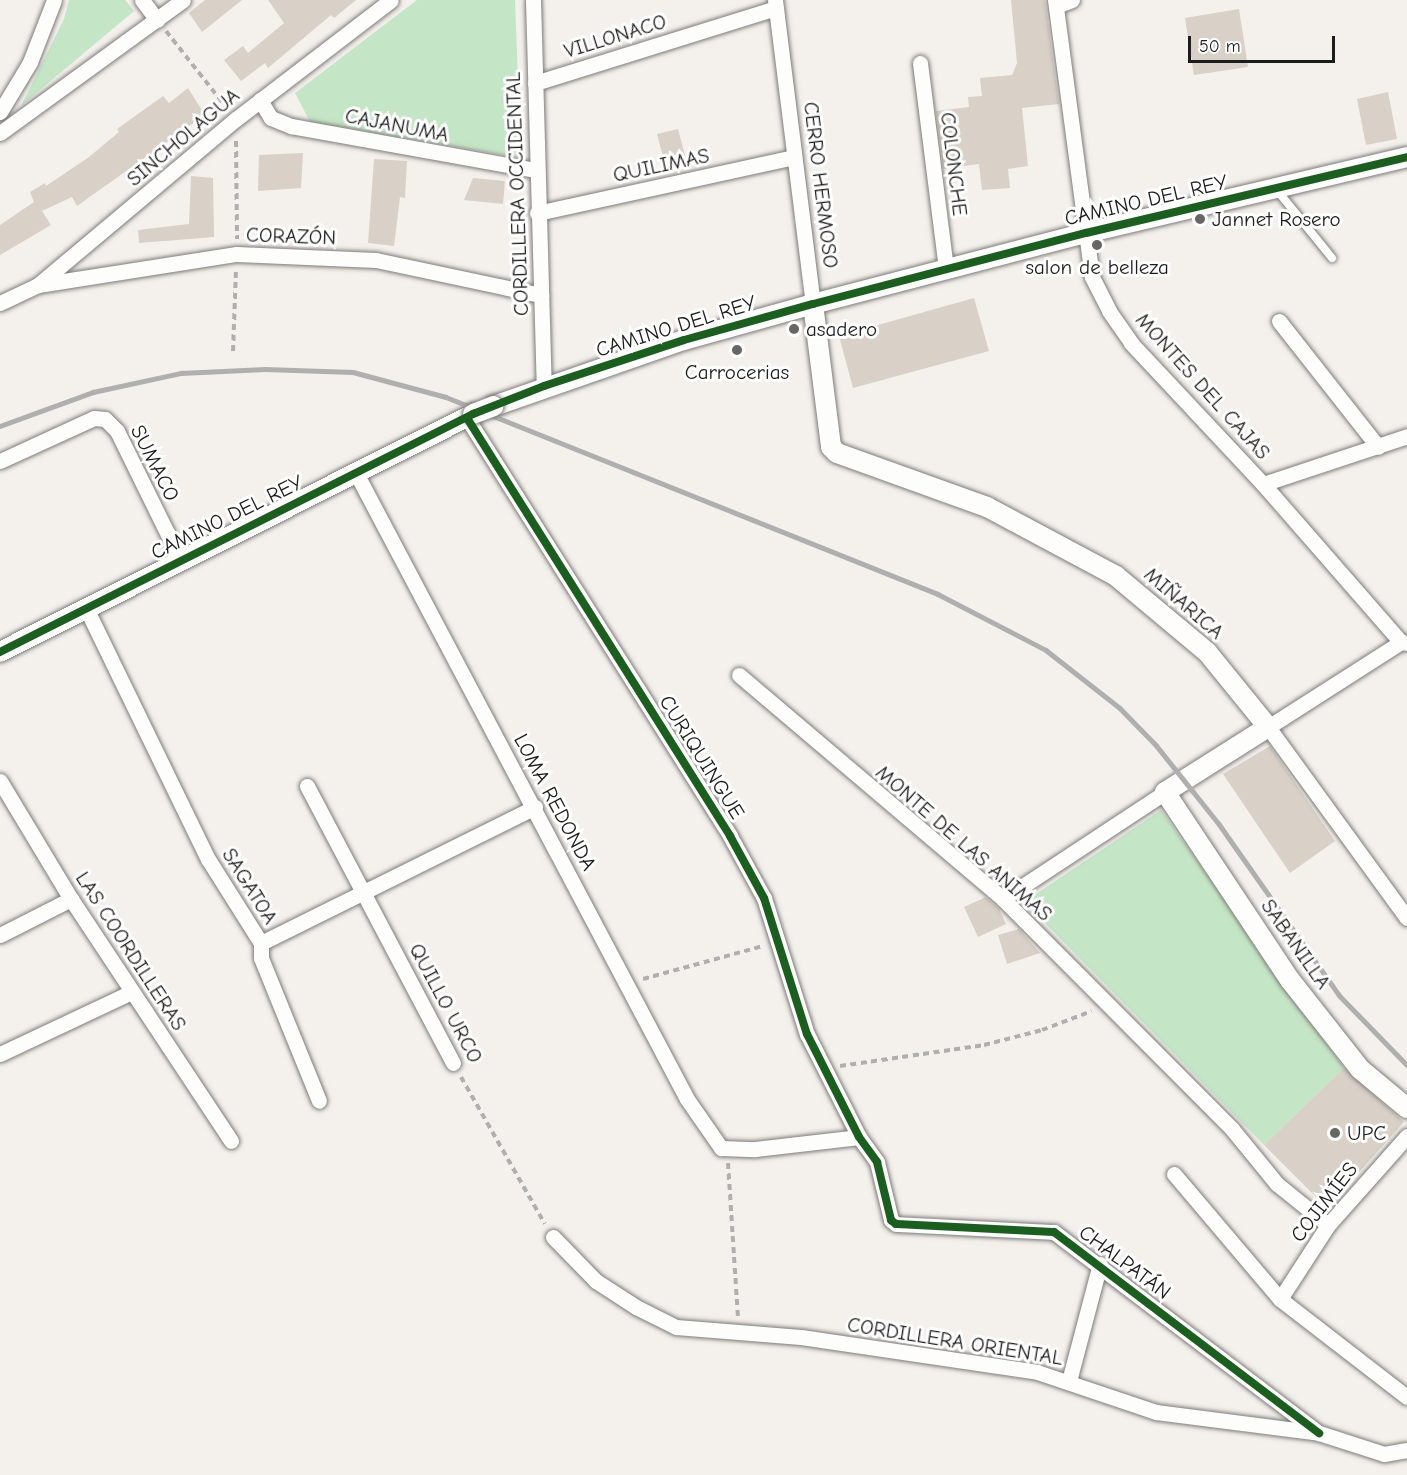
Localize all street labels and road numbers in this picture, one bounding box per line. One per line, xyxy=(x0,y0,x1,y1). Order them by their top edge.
street label: VILLONACO xyxy=(561,8,669,64)
street label: CORDILLERA OCCIDENTAL xyxy=(500,72,534,316)
street label: SINCHOLAGUA xyxy=(122,83,244,191)
street label: CERRO HERMOSO xyxy=(798,100,844,270)
street label: CAJANUMA xyxy=(343,103,451,147)
street label: COLONCHE xyxy=(935,111,973,217)
street label: QUILIMAS xyxy=(611,143,711,187)
street label: CAMINO DEL REY xyxy=(1062,169,1230,231)
street label: CORAZÓN xyxy=(246,222,336,250)
street label: CAMINO DEL REY xyxy=(593,290,759,362)
street label: MONTES DEL CAJAS xyxy=(1130,307,1276,465)
street label: SUMACO xyxy=(125,421,185,505)
street label: CAMINO DEL REY xyxy=(147,469,307,565)
street label: MIÑARICA xyxy=(1139,562,1229,644)
street label: CURIQUINGUE xyxy=(654,690,750,824)
street label: LOMA REDONDA xyxy=(508,729,602,875)
street label: MONTE DE LAS ANIMAS xyxy=(871,760,1057,926)
street label: SAGATOA xyxy=(217,843,283,929)
street label: LAS COORDILLERAS xyxy=(70,867,192,1035)
street label: SABANILLA xyxy=(1256,894,1336,994)
street label: QUILLO URCO xyxy=(404,939,488,1067)
street label: COJIMÍES xyxy=(1285,1157,1363,1247)
street label: CHALPATÁN xyxy=(1074,1219,1176,1305)
street label: CORDILLERA ORIENTAL xyxy=(846,1312,1064,1370)

